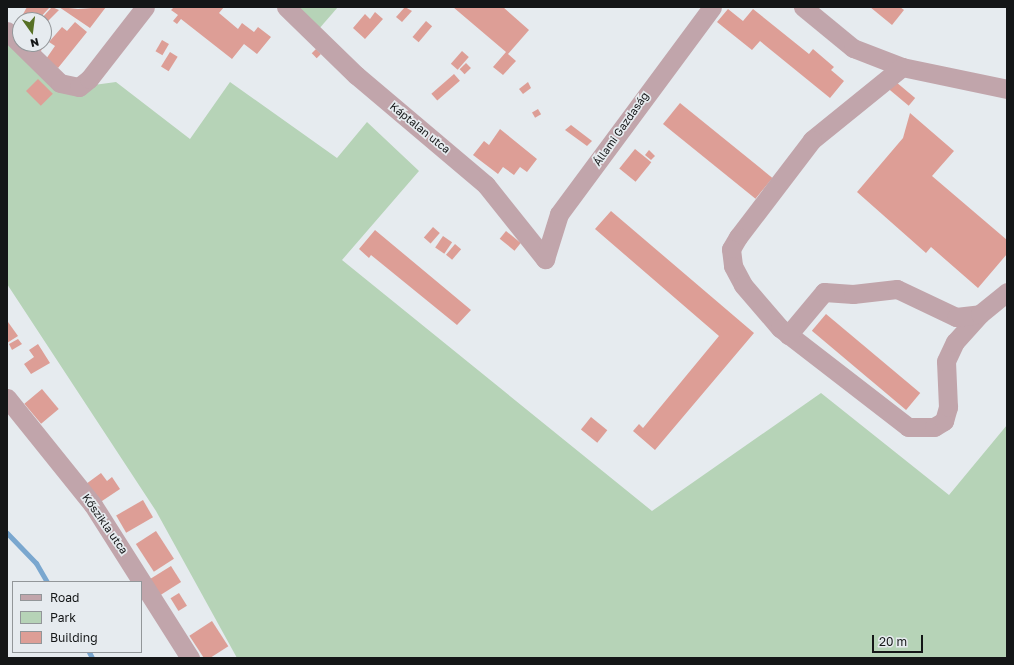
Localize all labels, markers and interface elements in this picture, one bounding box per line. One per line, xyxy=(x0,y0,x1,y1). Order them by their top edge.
north arrow xyxy=(12,12,52,52)
text: N xyxy=(29,36,40,50)
street label: Állami Gazdaság xyxy=(591,89,651,169)
street label: Káptalan utca xyxy=(387,100,453,156)
street label: Kőszikla utca xyxy=(79,491,131,557)
legend xyxy=(12,581,142,653)
text: Road xyxy=(50,590,79,605)
text: Park xyxy=(50,610,76,625)
scale bar xyxy=(874,627,925,653)
text: Building xyxy=(50,630,98,645)
text: 20 m xyxy=(879,634,907,649)

